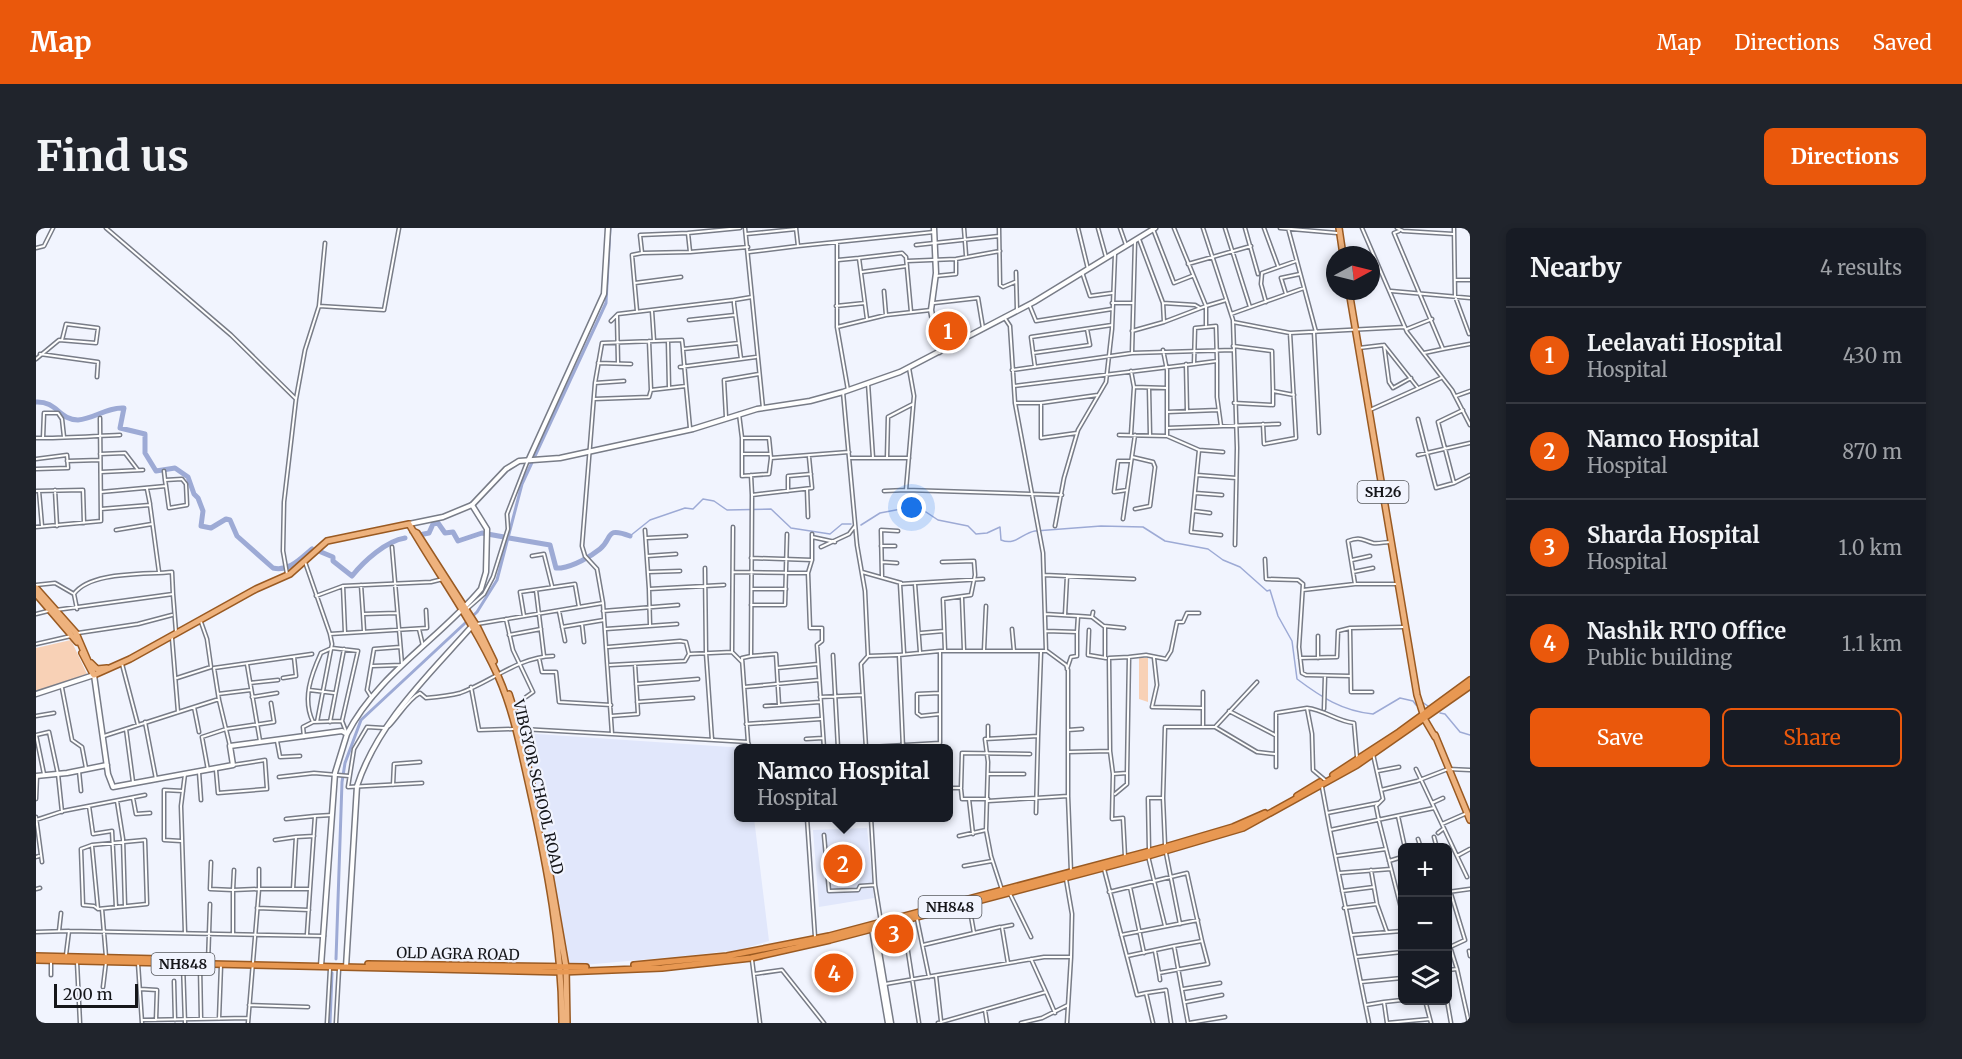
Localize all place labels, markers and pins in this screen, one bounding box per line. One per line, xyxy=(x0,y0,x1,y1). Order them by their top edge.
pin: 1 xyxy=(928,308,968,354)
pin: 2 xyxy=(824,842,862,886)
pin: 3 xyxy=(874,912,914,956)
pin: 4 xyxy=(814,950,854,996)

